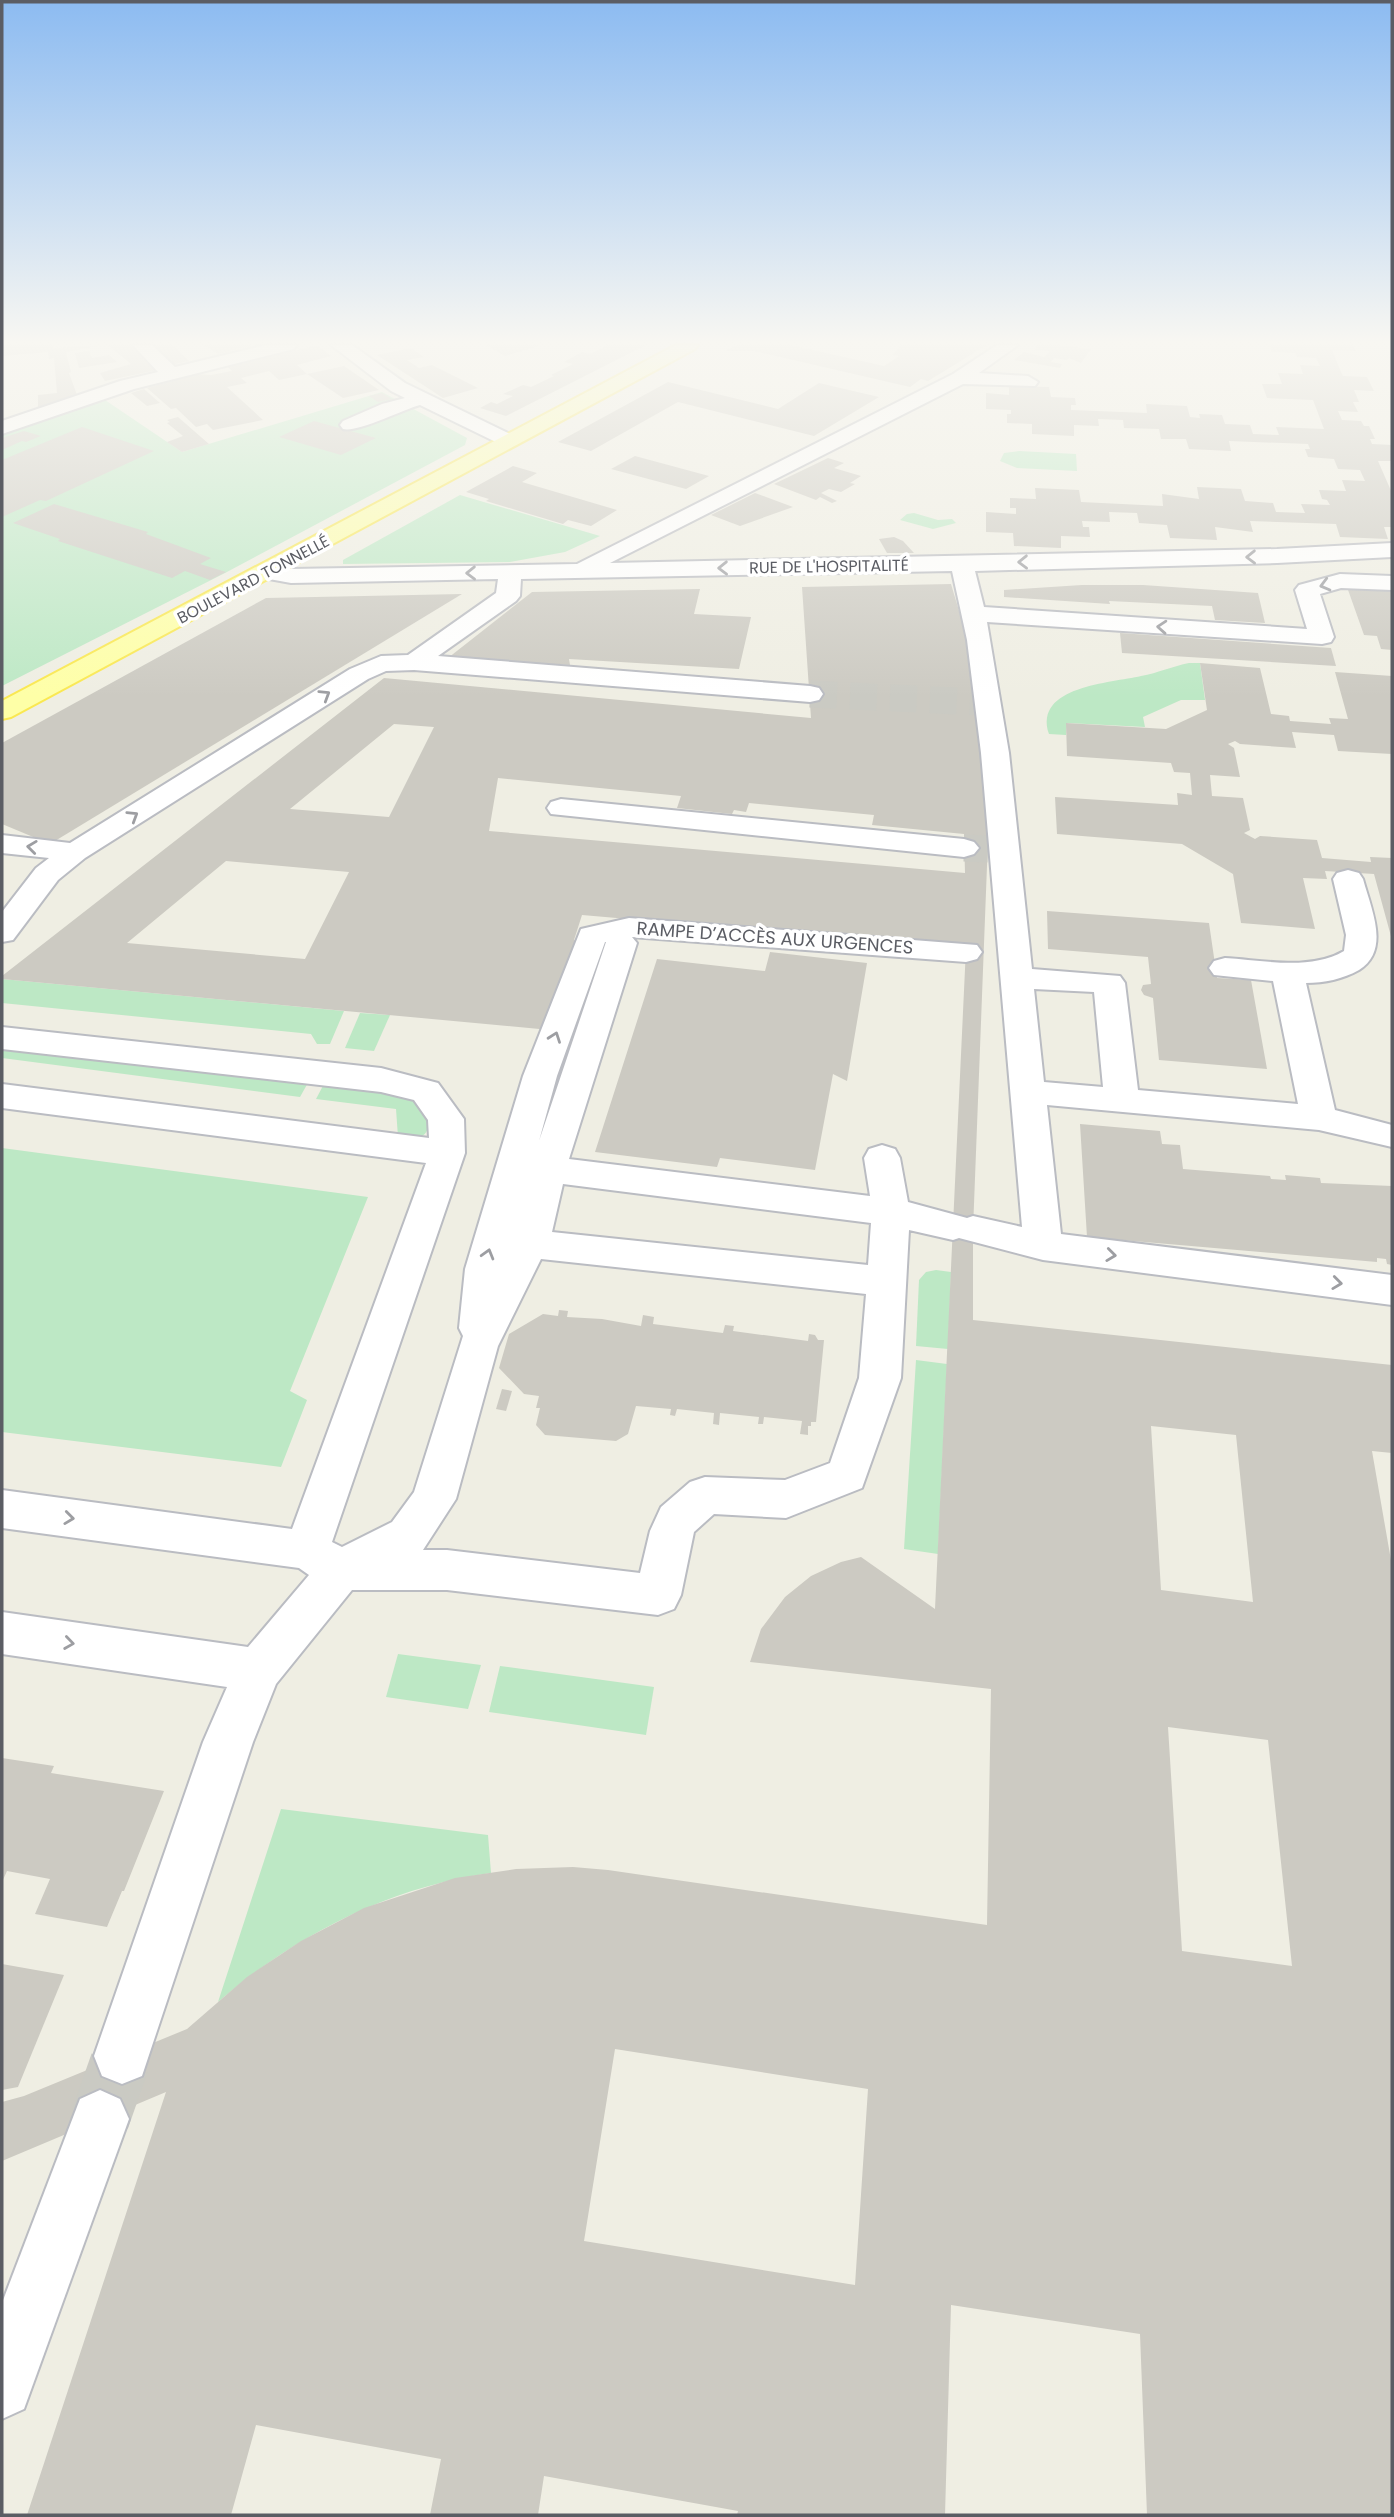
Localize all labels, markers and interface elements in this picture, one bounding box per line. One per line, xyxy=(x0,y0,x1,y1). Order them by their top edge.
street label: BOULEVARD TONNELLÉ xyxy=(173,530,333,629)
one-way arrow xyxy=(1245,549,1255,565)
street label: RUE DE L'HOSPITALITÉ xyxy=(749,554,909,579)
one-way arrow xyxy=(1017,555,1028,570)
one-way arrow xyxy=(717,560,728,576)
one-way arrow xyxy=(465,565,476,580)
one-way arrow xyxy=(1319,577,1331,592)
one-way arrow xyxy=(1157,619,1168,634)
one-way arrow xyxy=(318,691,331,704)
one-way arrow xyxy=(125,812,138,825)
one-way arrow xyxy=(26,840,38,855)
street label: RAMPE D’ACCÈS AUX URGENCES xyxy=(636,915,914,960)
one-way arrow xyxy=(547,1031,561,1043)
one-way arrow xyxy=(1105,1247,1117,1262)
one-way arrow xyxy=(480,1248,495,1260)
one-way arrow xyxy=(1331,1276,1342,1291)
one-way arrow xyxy=(64,1511,75,1526)
one-way arrow xyxy=(63,1635,75,1650)

